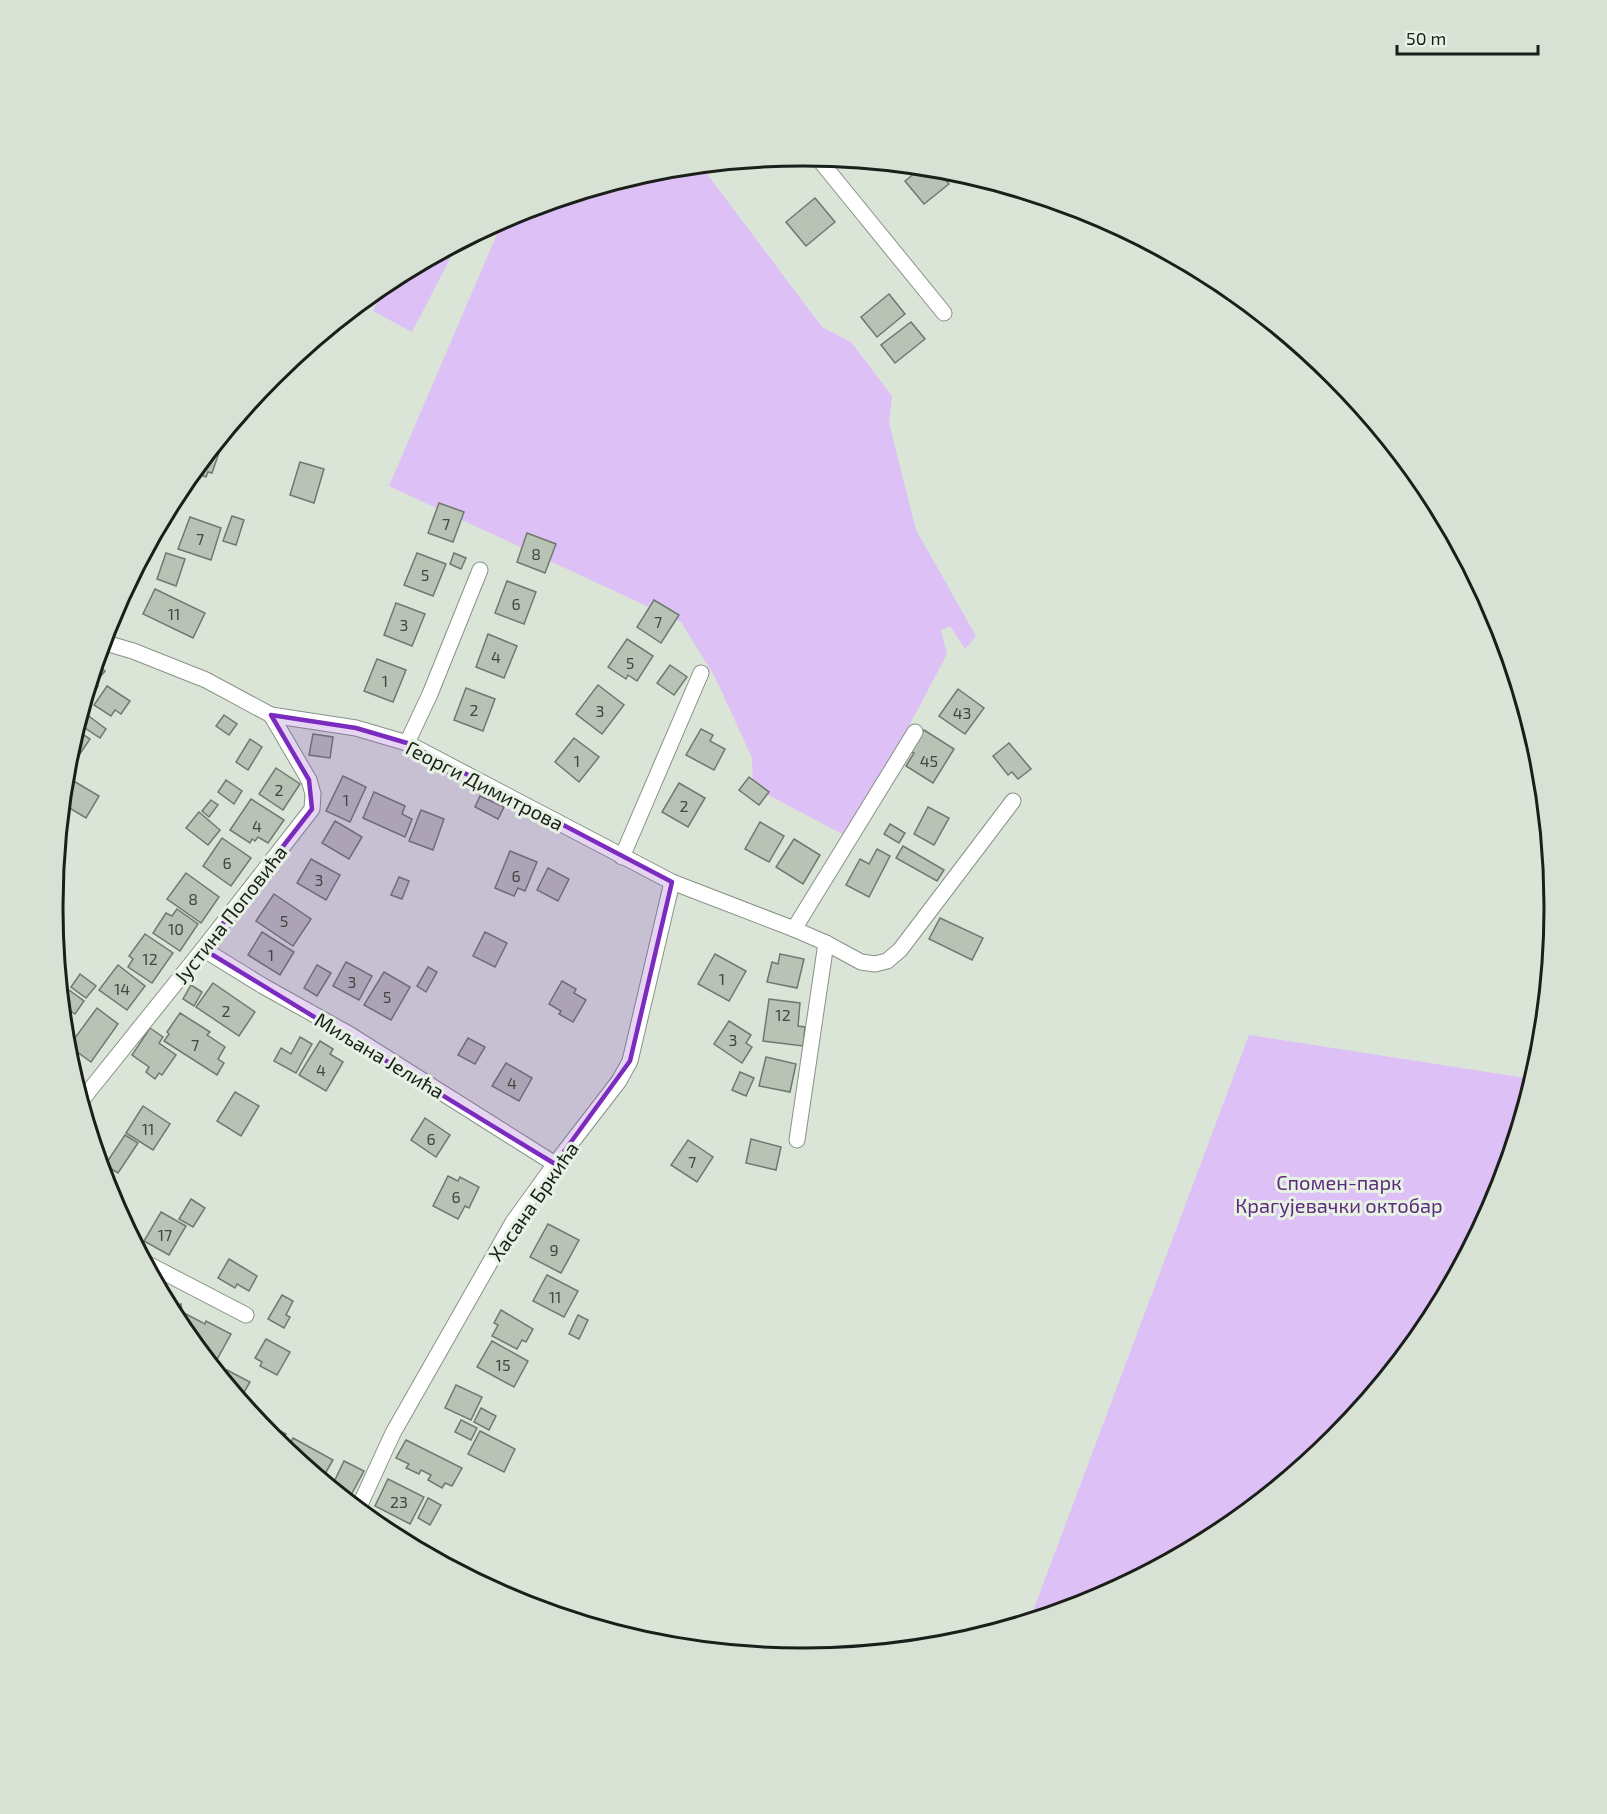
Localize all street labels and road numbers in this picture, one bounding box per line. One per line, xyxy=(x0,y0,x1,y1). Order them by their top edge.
street label: Георги Димитрова xyxy=(402,735,568,835)
street label: Јустина Поповића xyxy=(168,840,292,989)
street label: Миљана Јелића xyxy=(311,1007,449,1103)
street label: Хасана Бркића xyxy=(483,1137,583,1265)

